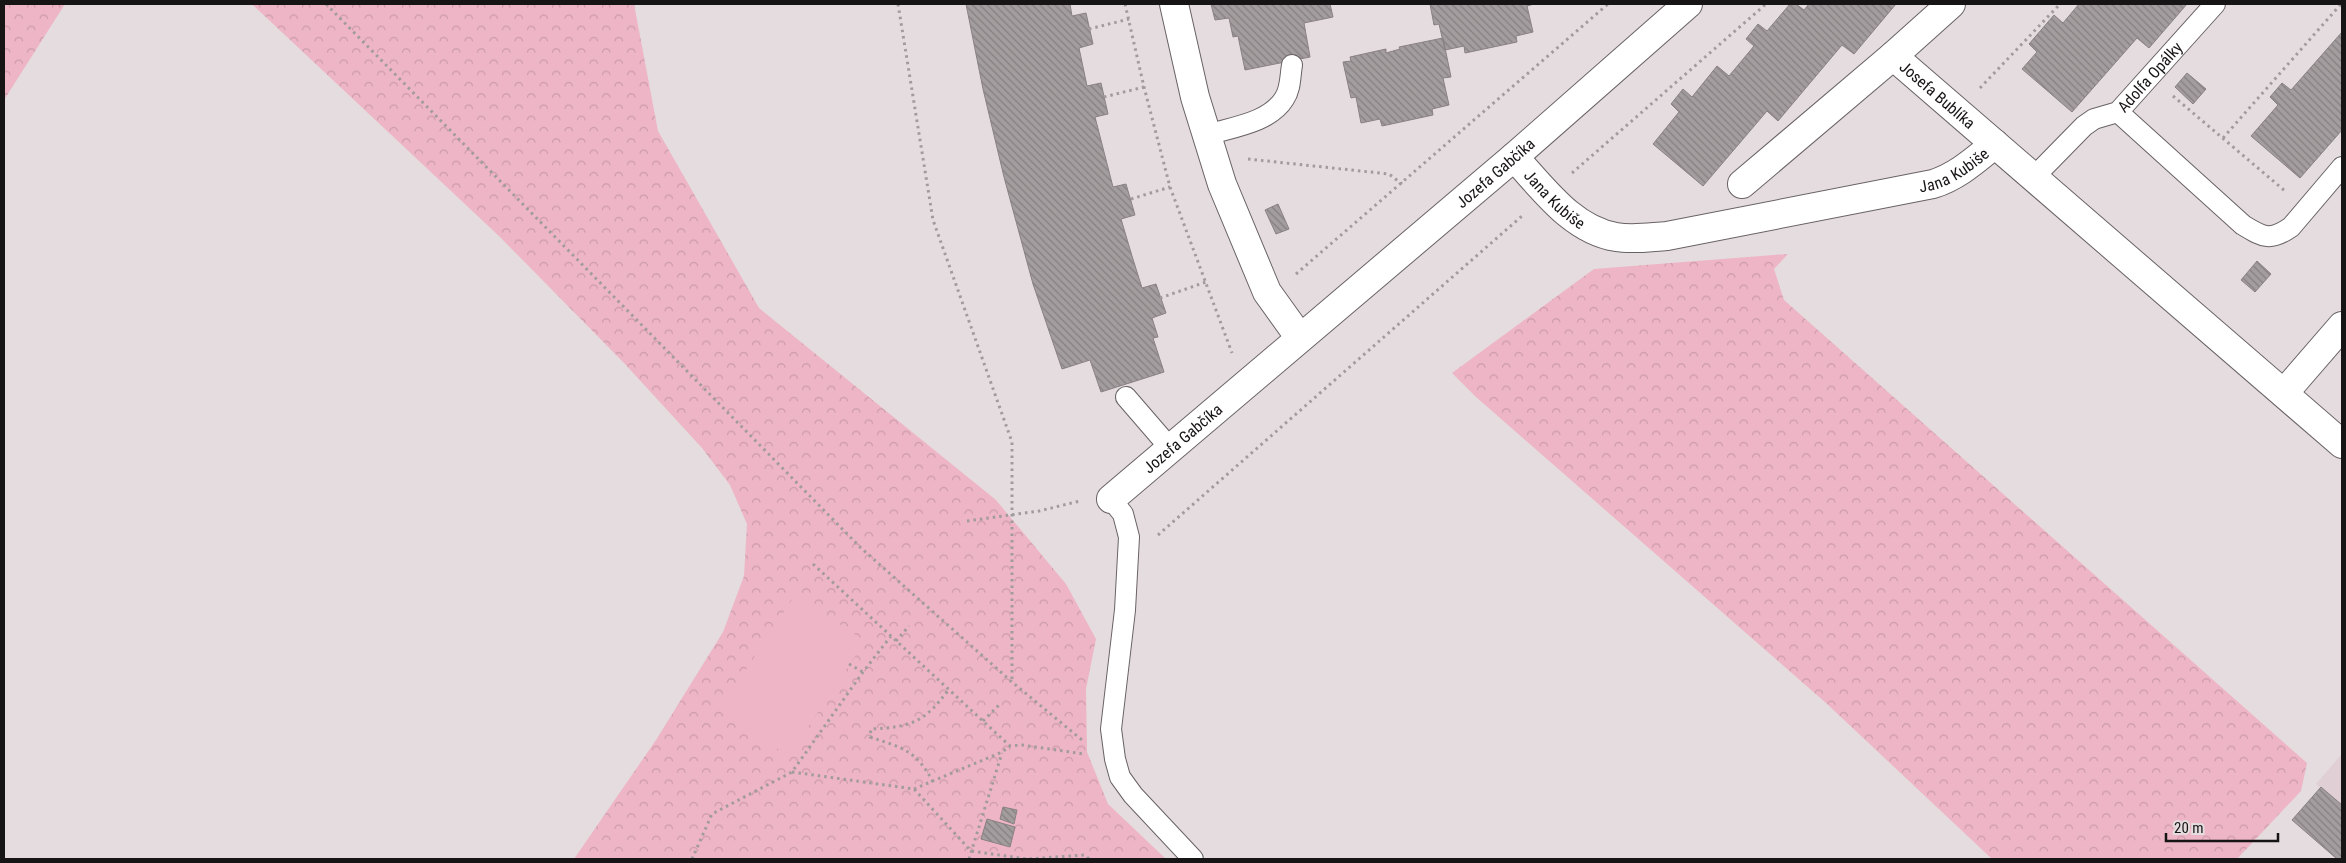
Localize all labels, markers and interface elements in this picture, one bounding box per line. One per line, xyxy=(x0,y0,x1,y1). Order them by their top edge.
street label: Adolfa Opálky xyxy=(2114,38,2187,116)
street label: Josefa Bublíka xyxy=(1896,57,1979,133)
street label: Jozefa Gabčíka xyxy=(1452,134,1539,212)
street label: Jana Kubiše xyxy=(1917,144,1993,197)
street label: Jana Kubiše xyxy=(1520,166,1589,233)
street label: Jozefa Gabčíka xyxy=(1140,400,1226,477)
scale bar xyxy=(2166,810,2278,842)
text: 20 m xyxy=(2174,819,2204,837)

